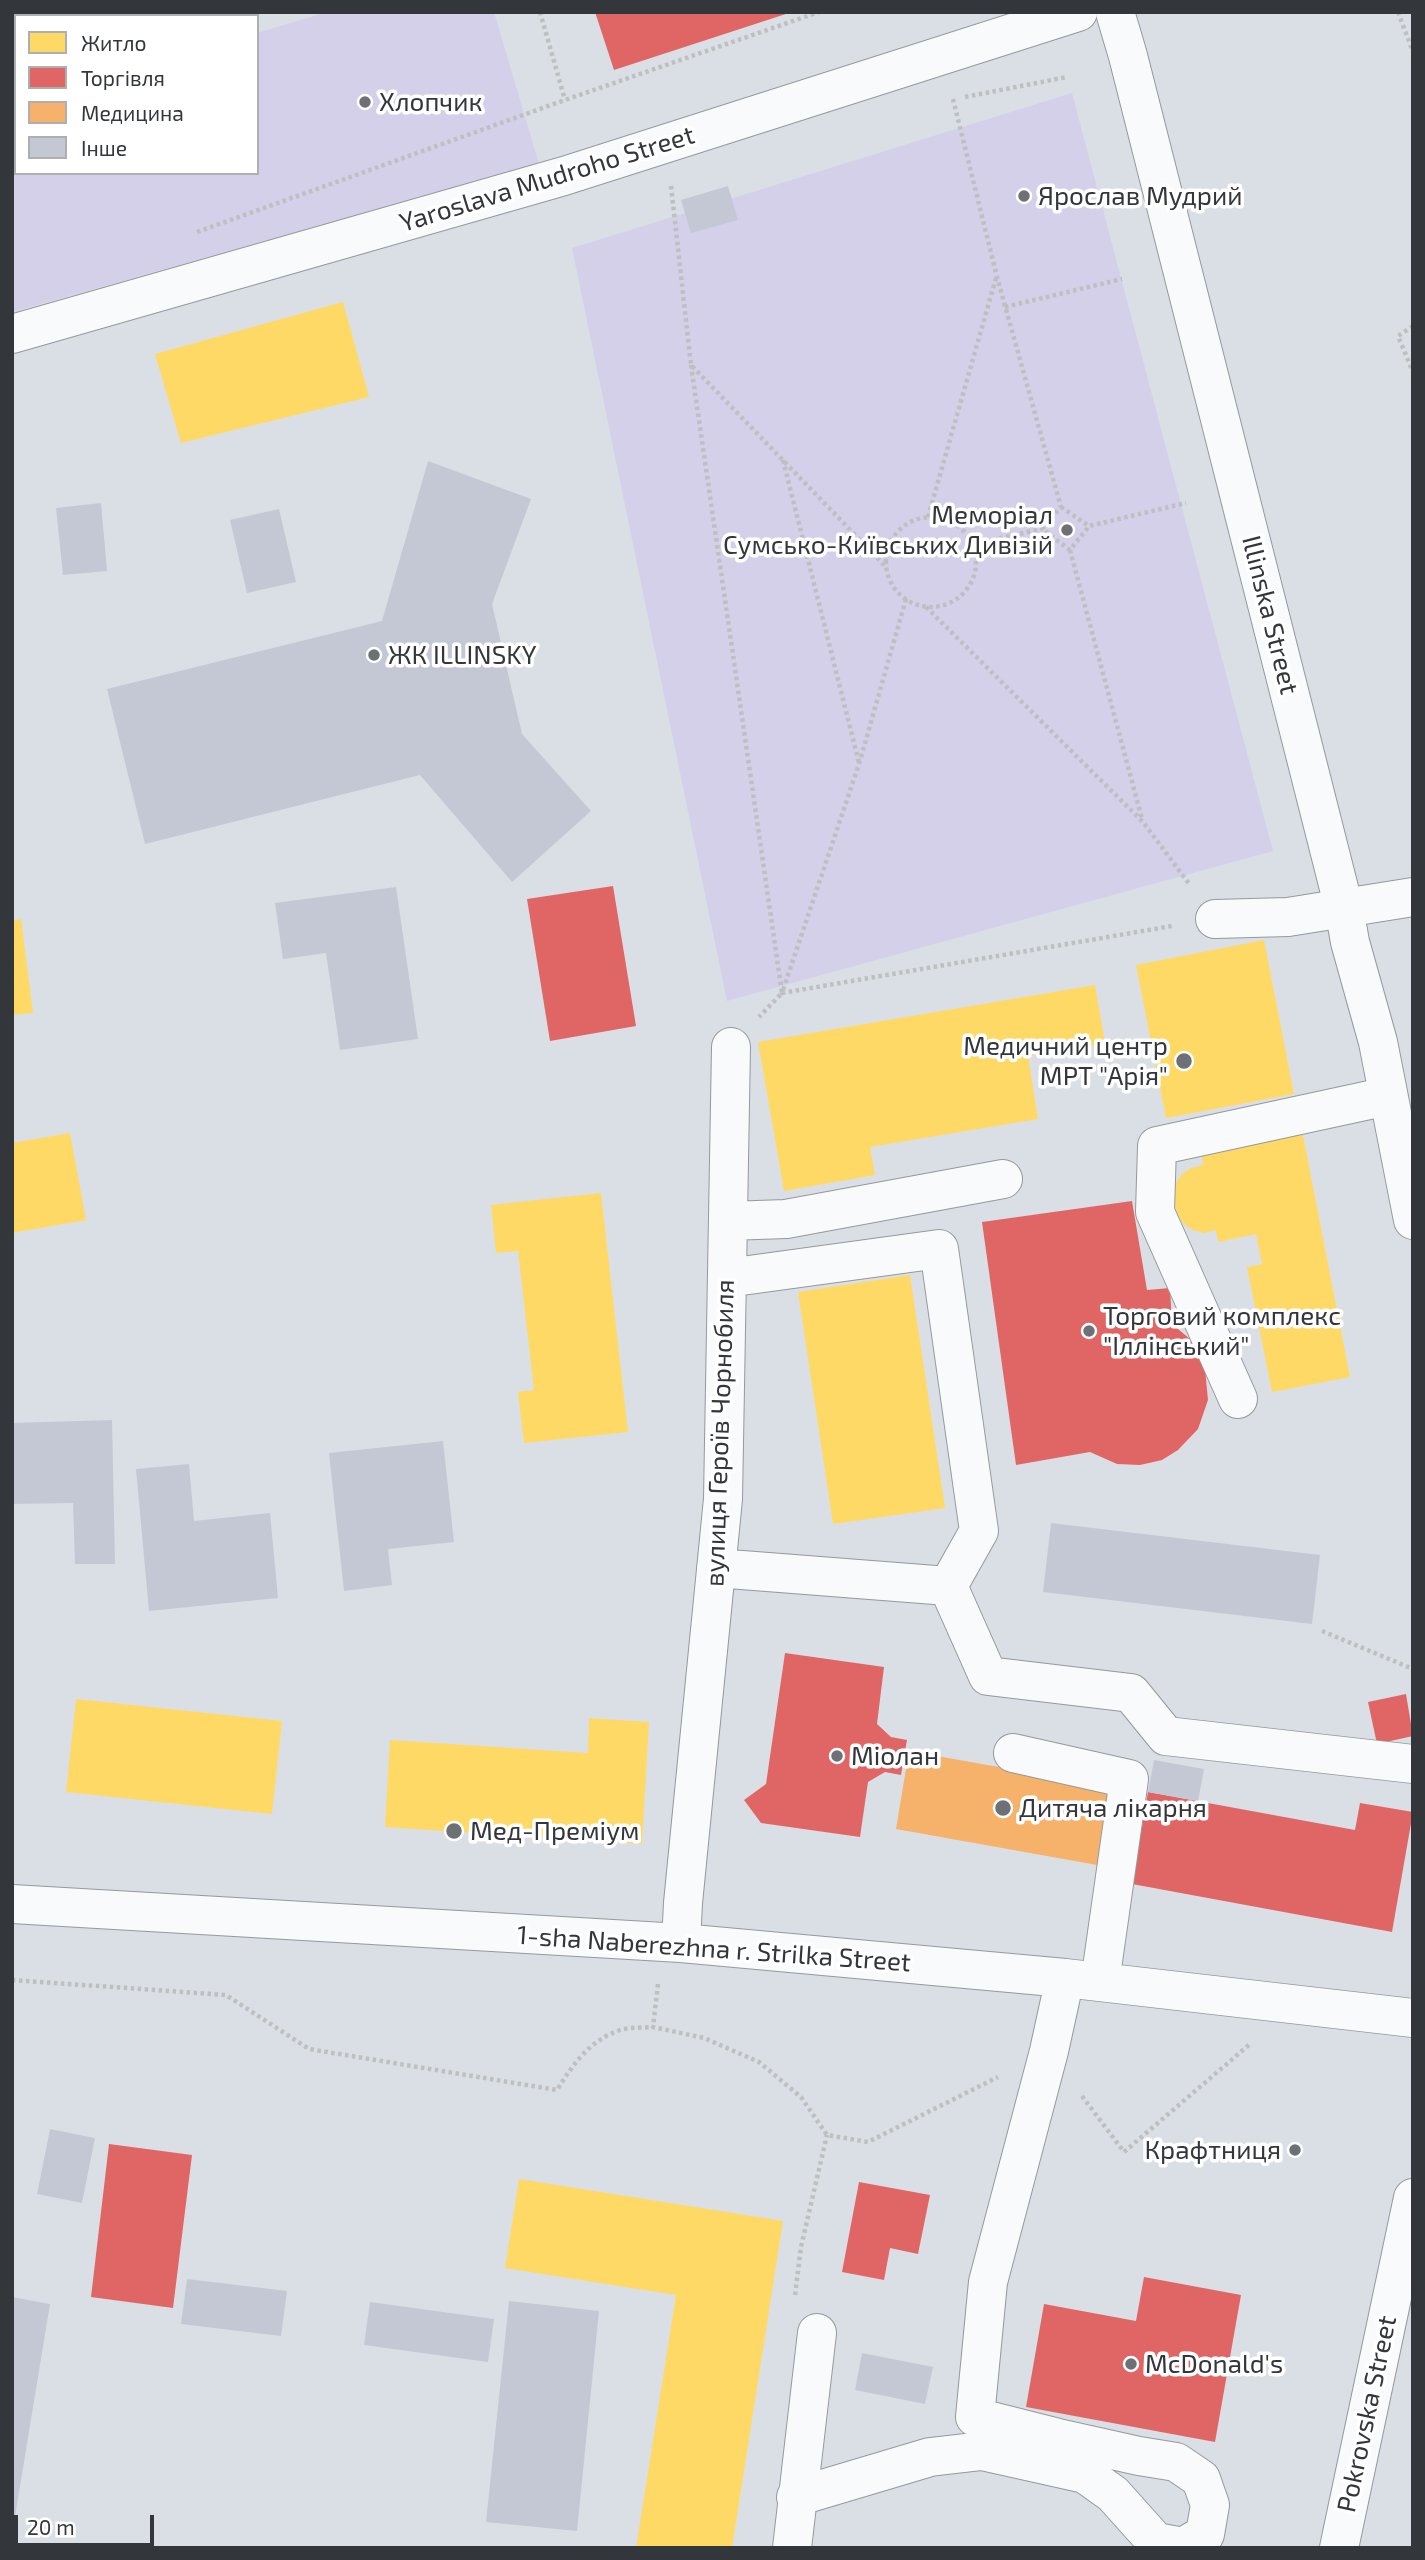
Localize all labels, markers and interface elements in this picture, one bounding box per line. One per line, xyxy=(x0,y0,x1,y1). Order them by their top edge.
legend xyxy=(14,14,259,175)
text: Житло xyxy=(81,30,146,55)
text: Торгівля xyxy=(81,65,165,90)
place label: Хлопчик xyxy=(379,86,482,118)
marker: Хлопчик xyxy=(357,94,373,110)
text: Медицина xyxy=(81,100,184,125)
street label: Yaroslava Mudroho Street xyxy=(396,119,698,239)
text: Інше xyxy=(81,135,127,160)
place label: Ярослав Мудрий xyxy=(1038,180,1242,212)
marker: Ярослав Мудрий xyxy=(1016,188,1032,204)
place label: Меморіал Сумсько-Київських Дивізій xyxy=(723,499,1053,560)
marker: Меморіал Сумсько-Київських Дивізій xyxy=(1059,522,1075,538)
street label: Illinska Street xyxy=(1235,532,1305,698)
place label: ЖК ILLINSKY xyxy=(388,639,536,671)
marker: ЖК ILLINSKY xyxy=(366,647,382,663)
place label: Медичний центр МРТ "Арія" xyxy=(963,1030,1168,1092)
marker: Медичний центр МРТ "Арія" xyxy=(1174,1051,1194,1071)
street label: вулиця Героїв Чорнобиля xyxy=(699,1279,741,1587)
place label: Торговий комплекс "Іллінський" xyxy=(1103,1300,1341,1362)
marker: Торговий комплекс "Іллінський" xyxy=(1081,1323,1097,1339)
place label: Міолан xyxy=(851,1740,939,1772)
marker: Міолан xyxy=(829,1748,845,1764)
place label: Дитяча лікарня xyxy=(1019,1792,1207,1824)
marker: Дитяча лікарня xyxy=(993,1798,1013,1818)
place label: Мед-Преміум xyxy=(470,1815,639,1847)
marker: Мед-Преміум xyxy=(444,1821,464,1841)
street label: 1-sha Naberezhna r. Strilka Street xyxy=(516,1920,912,1978)
place label: Крафтниця xyxy=(1145,2134,1281,2166)
marker: Крафтниця xyxy=(1287,2142,1303,2158)
street label: Pokrovska Street xyxy=(1331,2313,1403,2515)
place label: McDonald's xyxy=(1145,2348,1283,2380)
marker: McDonald's xyxy=(1123,2356,1139,2372)
scale bar xyxy=(18,2500,158,2544)
text: 20 m xyxy=(27,2514,75,2539)

